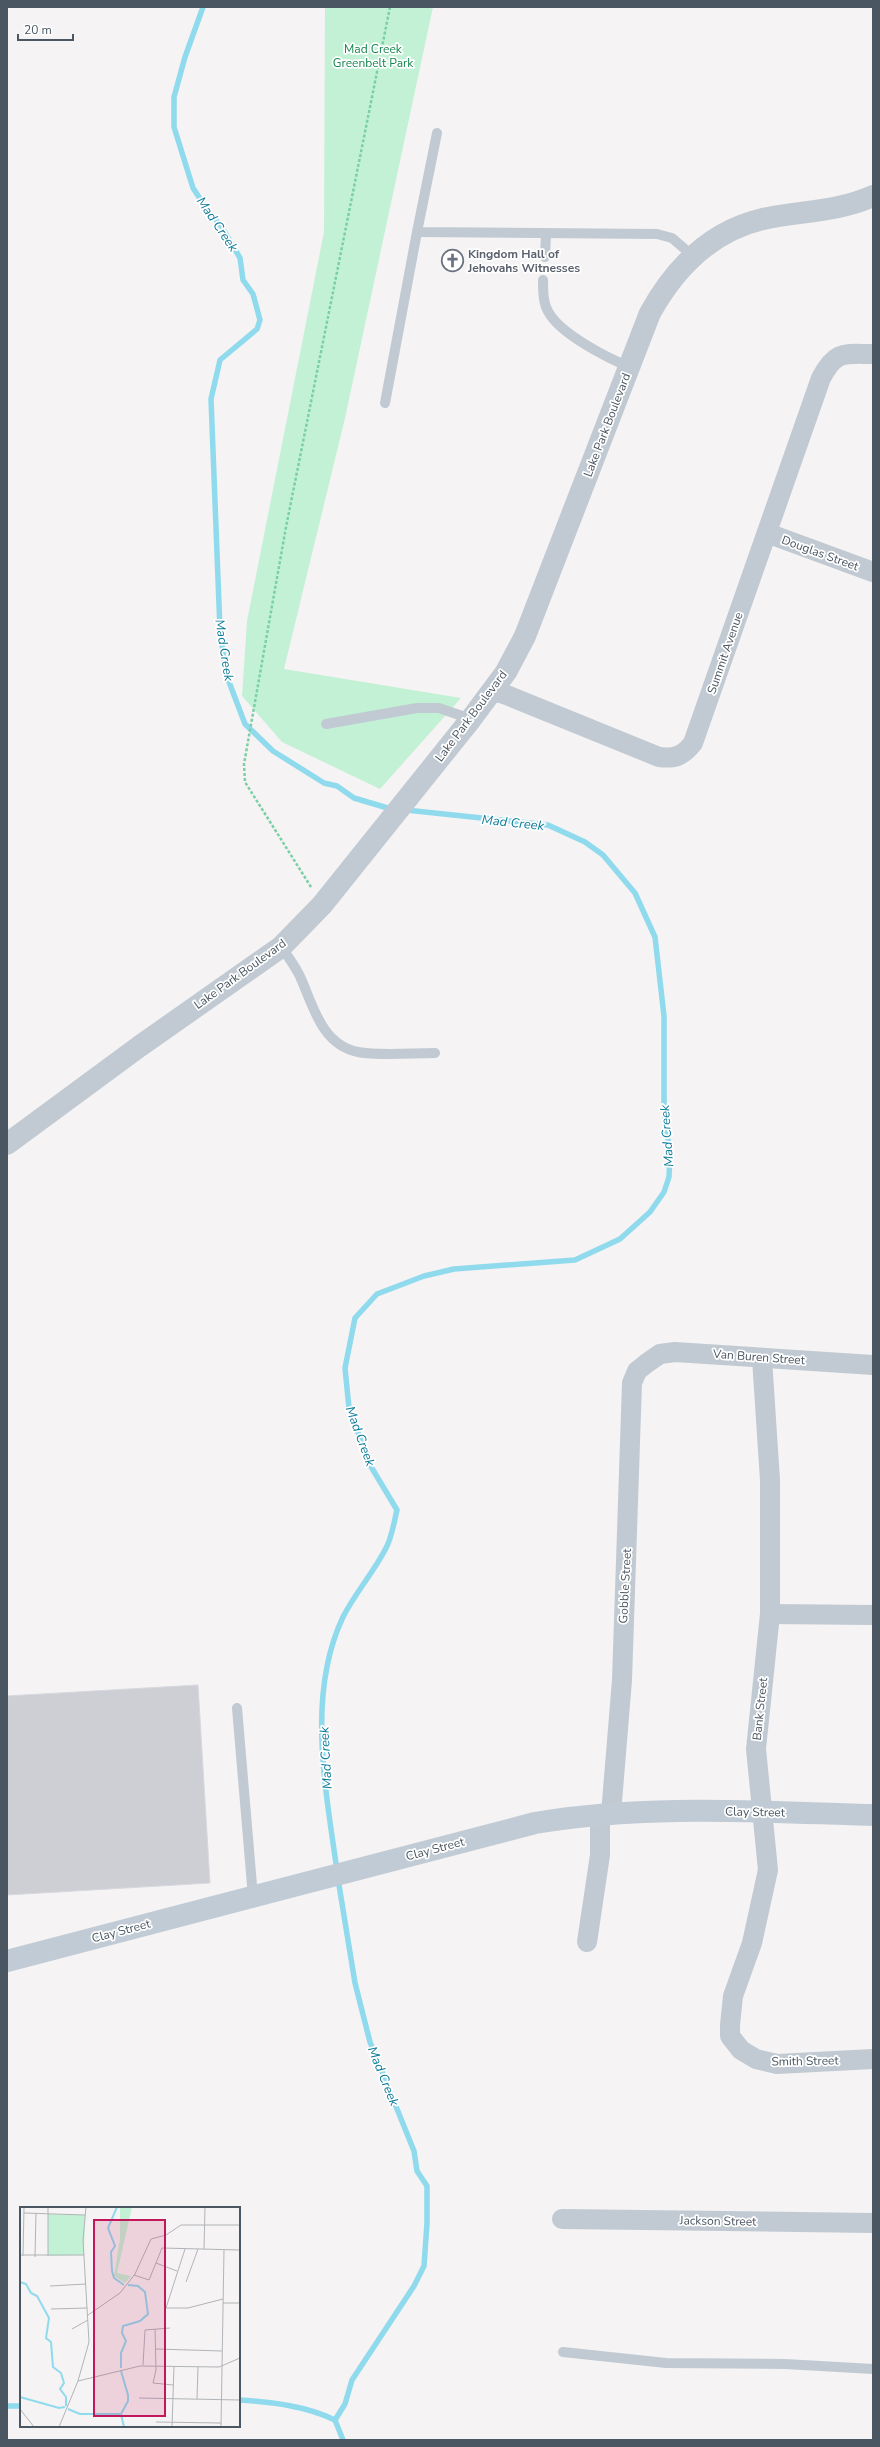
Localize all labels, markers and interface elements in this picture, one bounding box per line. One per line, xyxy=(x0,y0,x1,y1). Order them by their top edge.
scale bar xyxy=(18,16,73,42)
text: 20 m xyxy=(24,22,52,38)
park label: Mad Creek Greenbelt Park xyxy=(333,41,414,71)
water label: Mad Creek xyxy=(192,194,242,256)
place label: Kingdom Hall of Jehovahs Witnesses xyxy=(467,246,580,276)
church icon: Kingdom Hall of Jehovahs Witnesses xyxy=(440,248,466,274)
street label: Lake Park Boulevard xyxy=(580,371,634,479)
street label: Douglas Street xyxy=(779,532,861,575)
street label: Summit Avenue xyxy=(704,610,746,696)
water label: Mad Creek xyxy=(210,618,238,683)
street label: Lake Park Boulevard xyxy=(431,667,511,765)
water label: Mad Creek xyxy=(481,811,545,835)
street label: Lake Park Boulevard xyxy=(191,935,289,1013)
water label: Mad Creek xyxy=(656,1104,678,1168)
street label: Van Buren Street xyxy=(712,1346,806,1368)
water label: Mad Creek xyxy=(341,1404,379,1469)
street label: Gobble Street xyxy=(615,1547,635,1624)
street label: Bank Street xyxy=(749,1676,771,1741)
water label: Mad Creek xyxy=(315,1726,337,1790)
street label: Clay Street xyxy=(725,1803,786,1821)
street label: Clay Street xyxy=(404,1833,467,1864)
street label: Clay Street xyxy=(90,1915,153,1946)
water label: Mad Creek xyxy=(363,2044,403,2109)
street label: Smith Street xyxy=(771,2052,840,2070)
inset map xyxy=(20,2207,240,2427)
street label: Jackson Street xyxy=(678,2212,757,2230)

